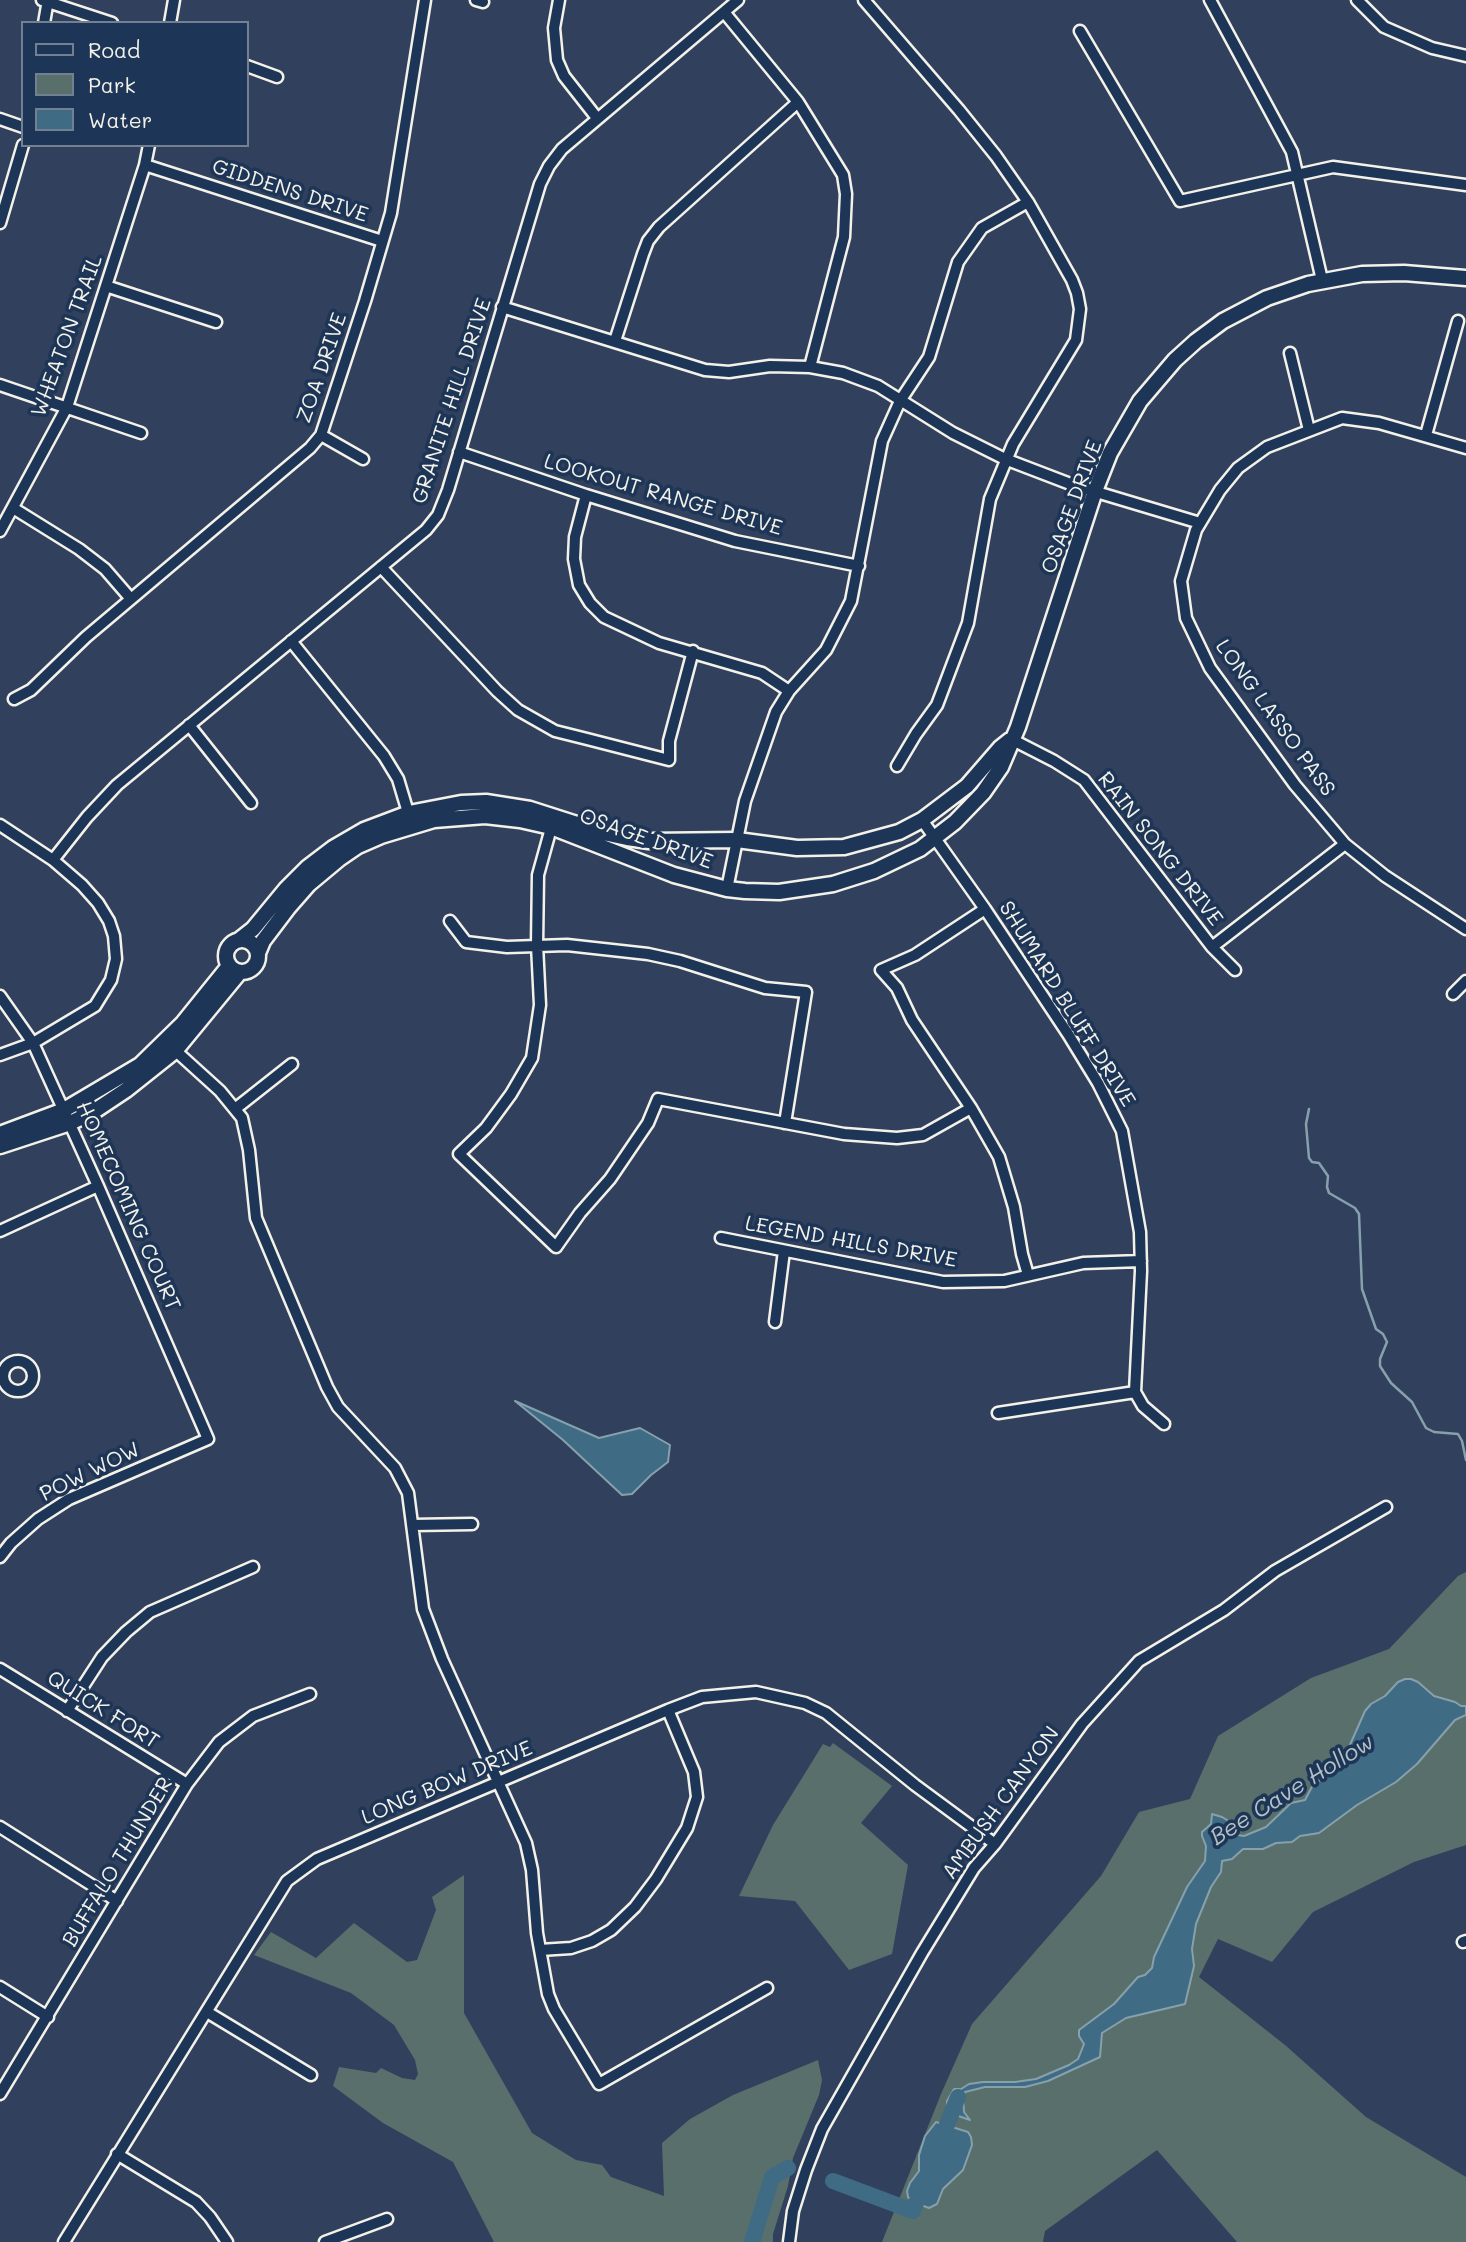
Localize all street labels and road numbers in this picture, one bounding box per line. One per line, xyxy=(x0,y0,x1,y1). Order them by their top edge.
street label: GIDDENS DRIVE xyxy=(209,154,371,228)
street label: WHEATON TRAIL xyxy=(26,252,108,420)
street label: GRANITE HILL DRIVE xyxy=(407,295,497,507)
street label: ZOA DRIVE xyxy=(291,310,353,426)
street label: OSAGE DRIVE xyxy=(1036,437,1108,577)
street label: LOOKOUT RANGE DRIVE xyxy=(541,449,785,541)
street label: LONG LASSO PASS xyxy=(1210,635,1340,801)
street label: RAIN SONG DRIVE xyxy=(1092,767,1228,931)
street label: OSAGE DRIVE xyxy=(576,803,716,875)
street label: SHUMARD BLUFF DRIVE xyxy=(993,897,1141,1111)
street label: HOMECOMING COURT xyxy=(70,1097,186,1315)
street label: LEGEND HILLS DRIVE xyxy=(743,1211,959,1273)
street label: POW WOW xyxy=(36,1437,144,1507)
street label: QUICK FORT xyxy=(42,1666,164,1754)
street label: AMBUSH CANYON xyxy=(937,1722,1065,1884)
street label: LONG BOW DRIVE xyxy=(358,1736,536,1830)
street label: BUFFALO THUNDER xyxy=(57,1773,179,1951)

